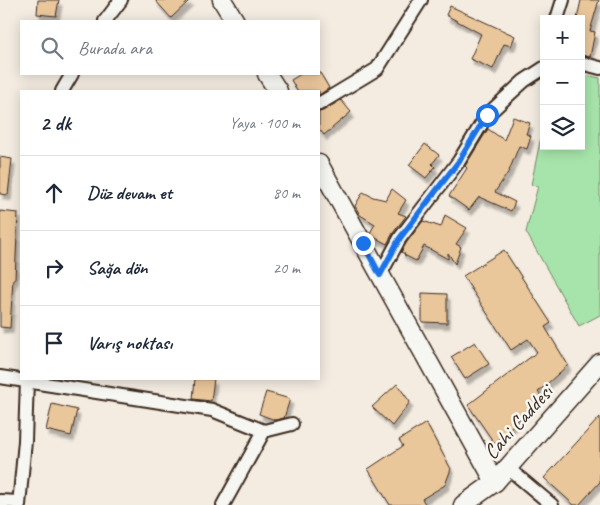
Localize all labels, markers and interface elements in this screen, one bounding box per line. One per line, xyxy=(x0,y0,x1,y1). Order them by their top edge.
map controls xyxy=(540,15,585,150)
button: + xyxy=(540,15,585,60)
search box xyxy=(20,20,320,75)
icon: search xyxy=(38,34,66,62)
text: Burada ara xyxy=(78,36,152,60)
button: − xyxy=(540,60,585,105)
route start xyxy=(476,104,499,127)
button: layers xyxy=(540,105,585,150)
text: 2 dk xyxy=(40,110,71,136)
text: Yaya · 100 m xyxy=(229,113,300,133)
icon: ahead xyxy=(40,179,68,207)
text: Düz devam et xyxy=(87,181,172,205)
text: 80 m xyxy=(273,183,300,203)
route end xyxy=(352,232,375,255)
icon: right xyxy=(40,254,68,282)
text: Sağa dön xyxy=(87,256,148,280)
text: 20 m xyxy=(273,258,300,278)
icon: arrive xyxy=(40,329,68,357)
text: Varış noktası xyxy=(87,331,172,355)
street label: Cahi Caddesi xyxy=(478,377,560,465)

